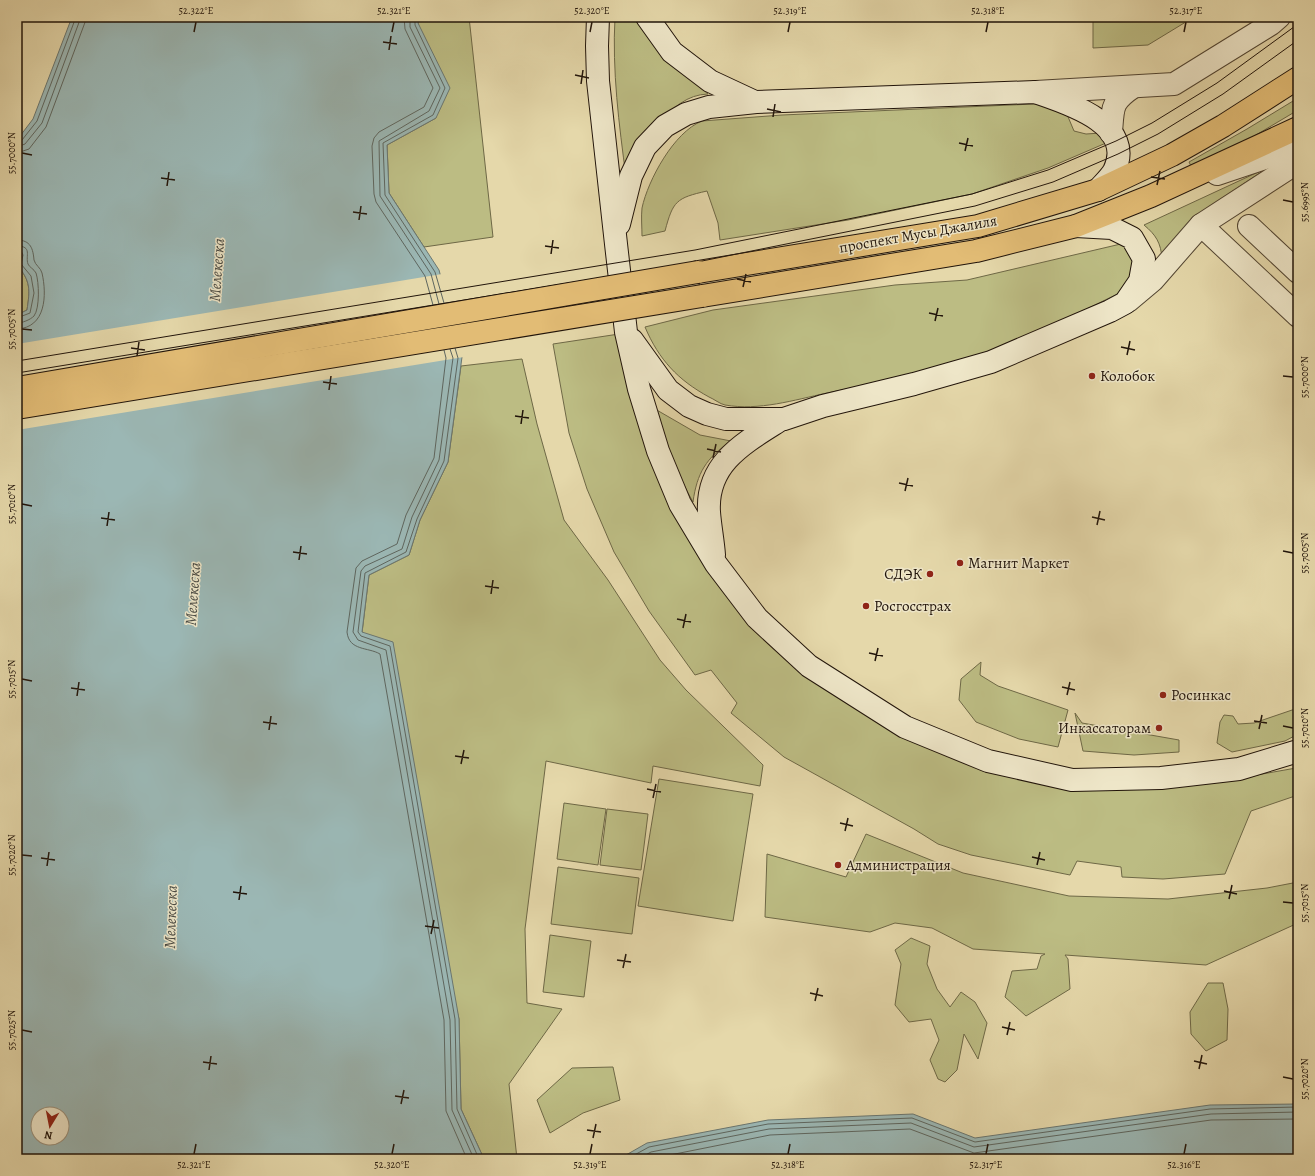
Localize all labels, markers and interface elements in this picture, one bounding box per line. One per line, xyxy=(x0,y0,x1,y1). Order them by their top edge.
text: 52.322°E xyxy=(179,4,213,17)
text: 52.321°E xyxy=(377,4,411,17)
text: 52.320°E xyxy=(574,4,610,17)
text: 52.319°E xyxy=(773,4,807,17)
text: 52.318°E xyxy=(971,4,1005,17)
text: 52.317°E xyxy=(1170,4,1202,17)
text: 55.7000°N xyxy=(5,132,18,174)
text: 55.6995°N xyxy=(1298,182,1311,222)
street label: проспект Мусы Джалиля xyxy=(837,210,999,258)
water label: Мелекеска xyxy=(204,238,230,302)
text: 55.7005°N xyxy=(5,308,18,350)
text: 55.7000°N xyxy=(1298,356,1311,398)
place label: Колобок xyxy=(1100,366,1155,386)
marker: Колобок xyxy=(1087,371,1097,381)
text: 55.7010°N xyxy=(5,484,18,524)
text: 55.7005°N xyxy=(1298,532,1311,574)
place label: Магнит Маркет xyxy=(968,553,1070,573)
marker: Магнит Маркет xyxy=(955,558,965,568)
water label: Мелекеска xyxy=(180,562,206,626)
place label: СДЭК xyxy=(884,564,922,584)
marker: СДЭК xyxy=(925,569,935,579)
place label: Росгосстрах xyxy=(874,596,952,616)
marker: Росгосстрах xyxy=(861,601,871,611)
text: 55.7015°N xyxy=(5,659,18,699)
place label: Росинкас xyxy=(1171,685,1231,705)
marker: Росинкас xyxy=(1158,690,1168,700)
text: 55.7010°N xyxy=(1298,708,1311,748)
place label: Инкассаторам xyxy=(1058,718,1151,738)
marker: Инкассаторам xyxy=(1154,723,1164,733)
text: 55.7020°N xyxy=(5,834,18,876)
place label: Администрация xyxy=(845,855,951,875)
marker: Администрация xyxy=(833,860,843,870)
text: 55.7015°N xyxy=(1298,883,1311,923)
water label: Мелекеска xyxy=(159,885,183,949)
text: 55.7025°N xyxy=(5,1010,18,1050)
text: 55.7020°N xyxy=(1298,1058,1311,1100)
north arrow xyxy=(30,1106,70,1146)
text: N xyxy=(43,1127,54,1143)
text: 52.321°E xyxy=(177,1158,211,1171)
text: 52.320°E xyxy=(374,1158,410,1171)
text: 52.319°E xyxy=(573,1158,607,1171)
text: 52.318°E xyxy=(771,1158,805,1171)
text: 52.317°E xyxy=(970,1158,1002,1171)
text: 52.316°E xyxy=(1167,1158,1201,1171)

